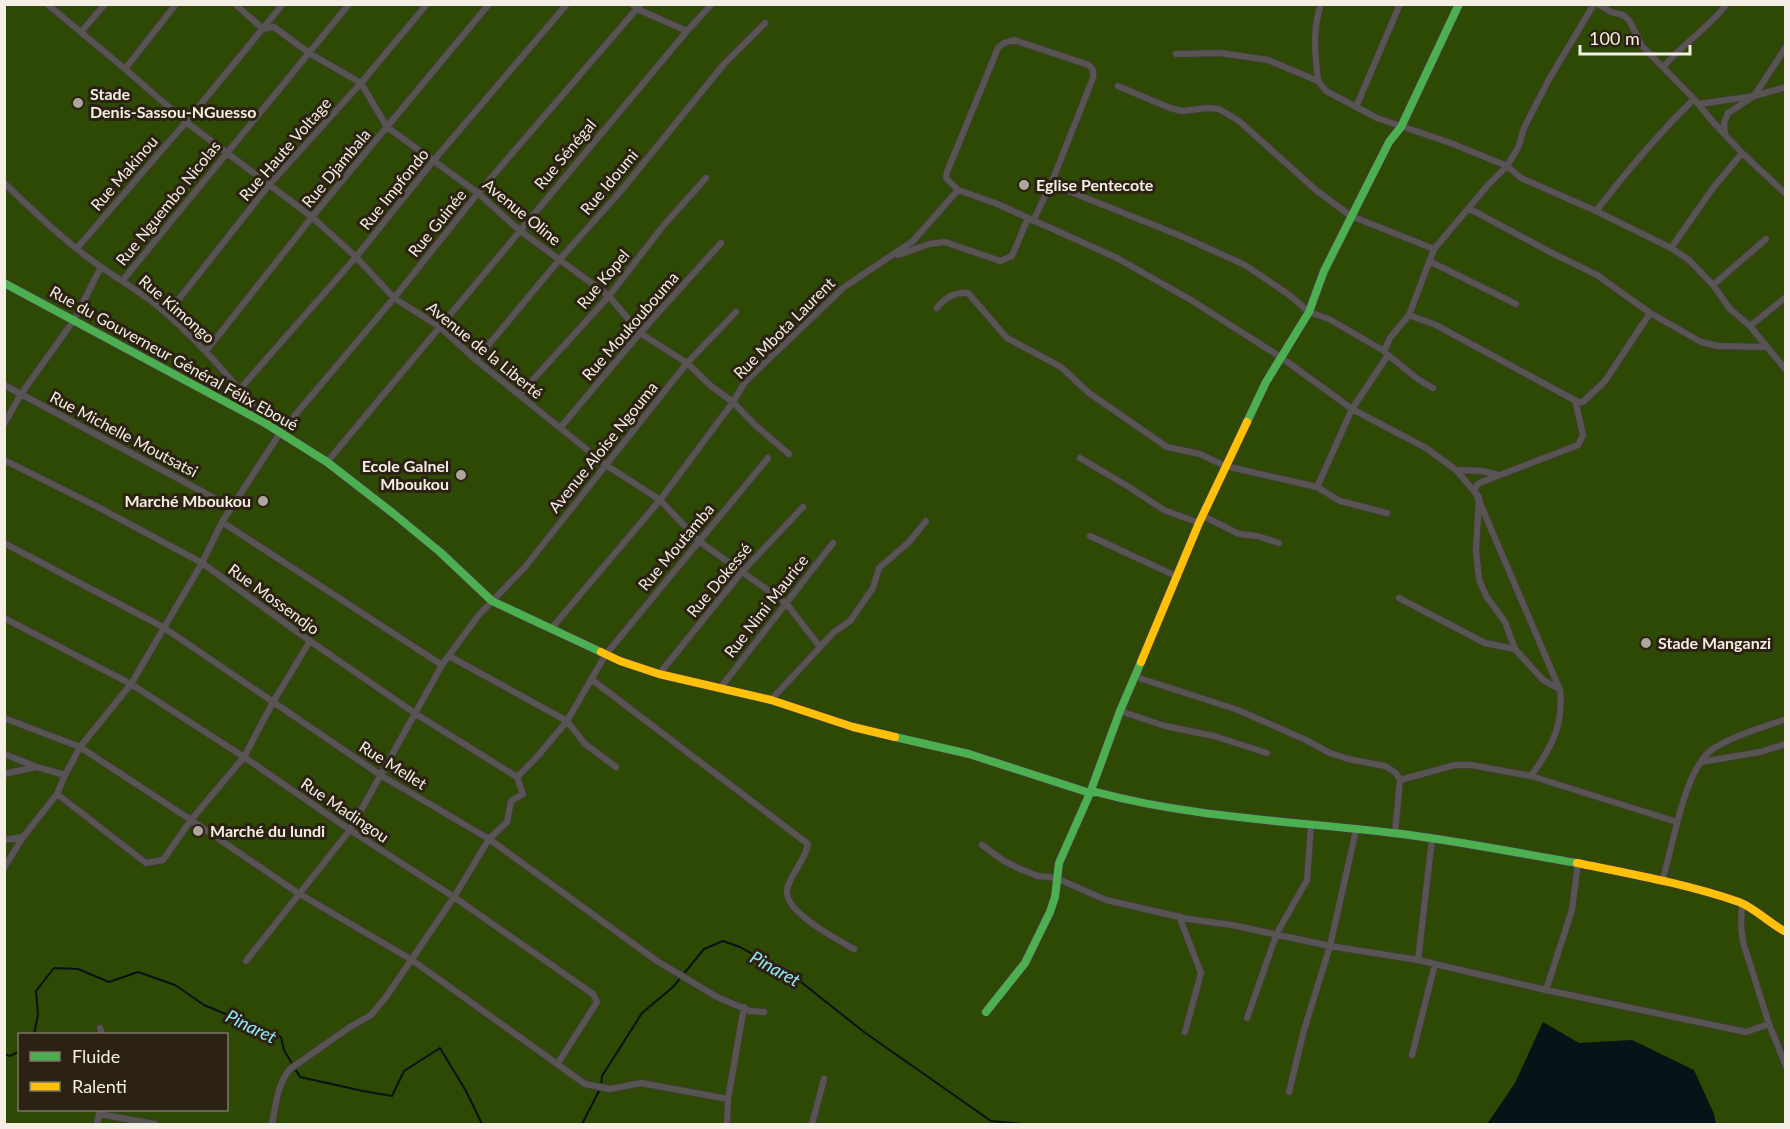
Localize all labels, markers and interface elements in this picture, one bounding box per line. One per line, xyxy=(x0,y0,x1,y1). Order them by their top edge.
scale bar xyxy=(1580,18,1690,56)
text: 100 m xyxy=(1589,27,1640,49)
place label: Stade Denis-Sassou-NGuesso xyxy=(90,84,256,121)
street label: Rue Haute Voltage xyxy=(235,93,335,204)
marker: Stade Denis-Sassou-NGuesso xyxy=(71,96,85,110)
street label: Rue Sénégal xyxy=(530,115,599,193)
street label: Rue Djambala xyxy=(297,125,374,211)
street label: Rue Makinou xyxy=(86,131,161,214)
street label: Rue Nguembo Nicolas xyxy=(111,136,224,269)
street label: Rue Impfondo xyxy=(355,144,432,233)
street label: Rue Idoumi xyxy=(576,145,641,218)
street label: Avenue Oline xyxy=(480,174,565,249)
place label: Eglise Pentecote xyxy=(1036,175,1154,194)
marker: Eglise Pentecote xyxy=(1017,178,1031,192)
street label: Rue Guinée xyxy=(404,185,470,260)
street label: Rue Kopel xyxy=(572,245,633,312)
street label: Rue Moukoubouma xyxy=(577,268,682,384)
street label: Rue Kimongo xyxy=(136,271,219,347)
street label: Rue Mbota Laurent xyxy=(729,273,838,382)
street label: Rue du Gouverneur Général Félix Eboué xyxy=(47,281,302,434)
street label: Avenue de la Liberté xyxy=(423,297,547,402)
street label: Avenue Aloise Ngouma xyxy=(544,377,661,516)
street label: Rue Michelle Moutsatsi xyxy=(47,387,201,481)
place label: Ecole Galnel Mboukou xyxy=(362,456,449,493)
marker: Ecole Galnel Mboukou xyxy=(454,468,468,482)
place label: Marché Mboukou xyxy=(124,491,251,510)
marker: Marché Mboukou xyxy=(256,494,270,508)
street label: Rue Moutamba xyxy=(634,499,717,594)
street label: Rue Dokessé xyxy=(682,539,755,621)
street label: Rue Nimi Maurice xyxy=(720,550,812,661)
street label: Rue Mossendjo xyxy=(225,559,324,638)
place label: Stade Manganzi xyxy=(1658,633,1771,652)
marker: Stade Manganzi xyxy=(1639,636,1653,650)
street label: Rue Mellet xyxy=(356,736,431,793)
street label: Rue Madingou xyxy=(298,773,393,846)
place label: Marché du lundi xyxy=(210,821,325,840)
marker: Marché du lundi xyxy=(191,824,205,838)
water label: Pinaret xyxy=(747,945,805,991)
water label: Pinaret xyxy=(222,1004,281,1048)
legend xyxy=(18,1033,228,1111)
text: Fluide xyxy=(72,1045,120,1067)
text: Ralenti xyxy=(72,1075,127,1097)

